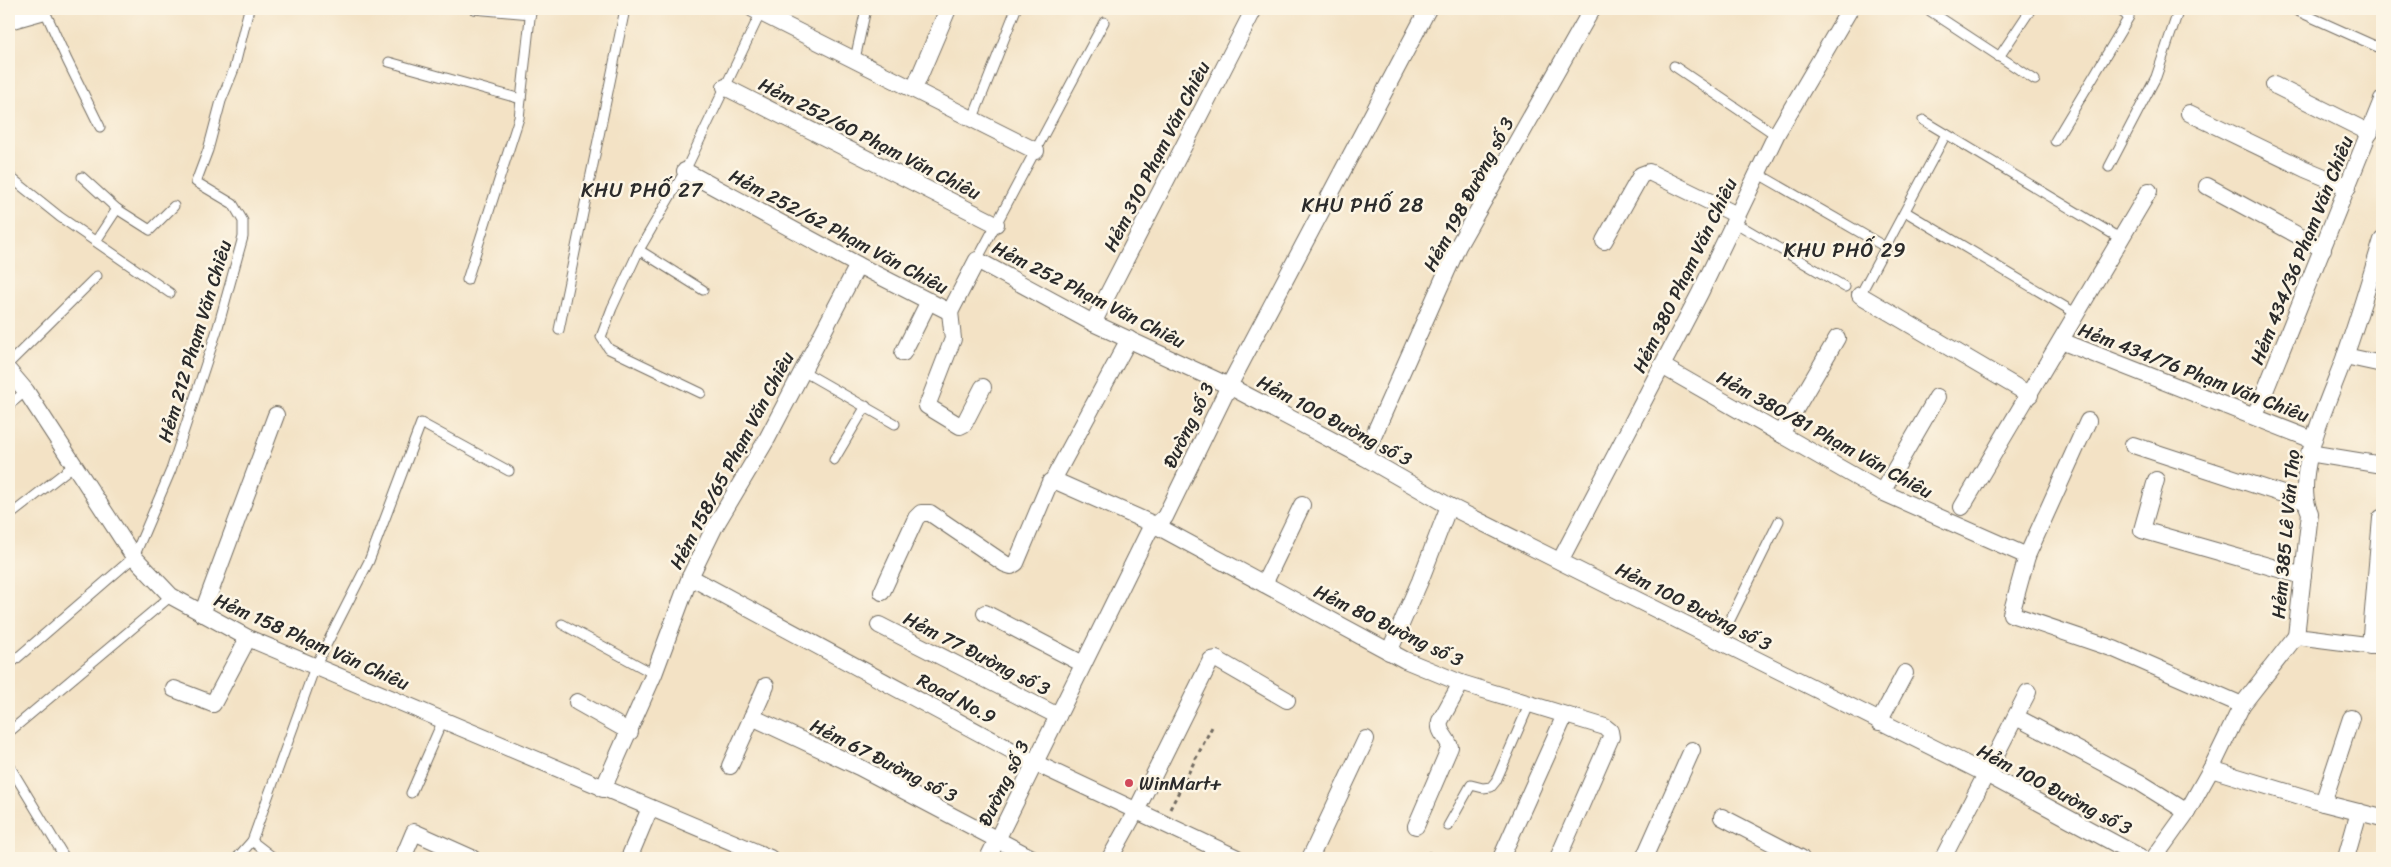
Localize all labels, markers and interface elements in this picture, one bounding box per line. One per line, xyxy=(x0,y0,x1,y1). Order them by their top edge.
street label: Hẻm 310 Phạm Văn Chiêu xyxy=(1094,55,1219,258)
street label: Hẻm 252/60 Phạm Văn Chiêu xyxy=(753,68,987,209)
street label: Hẻm 198 Đường số 3 xyxy=(1414,111,1523,277)
street label: Hẻm 434/36 Phạm Văn Chiêu xyxy=(2240,131,2363,370)
street label: Hẻm 252/62 Phạm Văn Chiêu xyxy=(723,159,955,303)
street label: Hẻm 380 Phạm Văn Chiêu xyxy=(1623,172,1746,379)
district label: KHU PHỐ 27 xyxy=(581,173,704,208)
district label: KHU PHỐ 28 xyxy=(1302,188,1424,223)
street label: Hẻm 252 Phạm Văn Chiêu xyxy=(986,231,1191,358)
district label: KHU PHỐ 29 xyxy=(1783,233,1907,268)
street label: Hẻm 212 Phạm Văn Chiêu xyxy=(148,236,241,446)
street label: Hẻm 434/76 Phạm Văn Chiêu xyxy=(2073,313,2314,432)
street label: Hẻm 158/65 Phạm Văn Chiêu xyxy=(660,345,803,575)
street label: Hẻm 380/81 Phạm Văn Chiêu xyxy=(1711,361,1939,508)
street label: Hẻm 100 Đường số 3 xyxy=(1251,366,1419,476)
street label: Đường số 3 xyxy=(1153,376,1224,474)
street label: Hẻm 385 Lê Văn Thọ xyxy=(2262,448,2309,620)
street label: Hẻm 100 Đường số 3 xyxy=(1610,553,1778,660)
street label: Hẻm 80 Đường số 3 xyxy=(1308,575,1470,676)
street label: Hẻm 158 Phạm Văn Chiêu xyxy=(209,583,415,699)
street label: Hẻm 77 Đường số 3 xyxy=(897,602,1057,705)
street label: Road No.9 xyxy=(911,664,1002,733)
street label: Hẻm 67 Đường số 3 xyxy=(804,709,964,812)
street label: Đường số 3 xyxy=(968,734,1039,832)
street label: Hẻm 100 Đường số 3 xyxy=(1971,735,2139,845)
place label: WinMart+ xyxy=(1139,767,1222,800)
marker: WinMart+ xyxy=(1123,777,1135,789)

